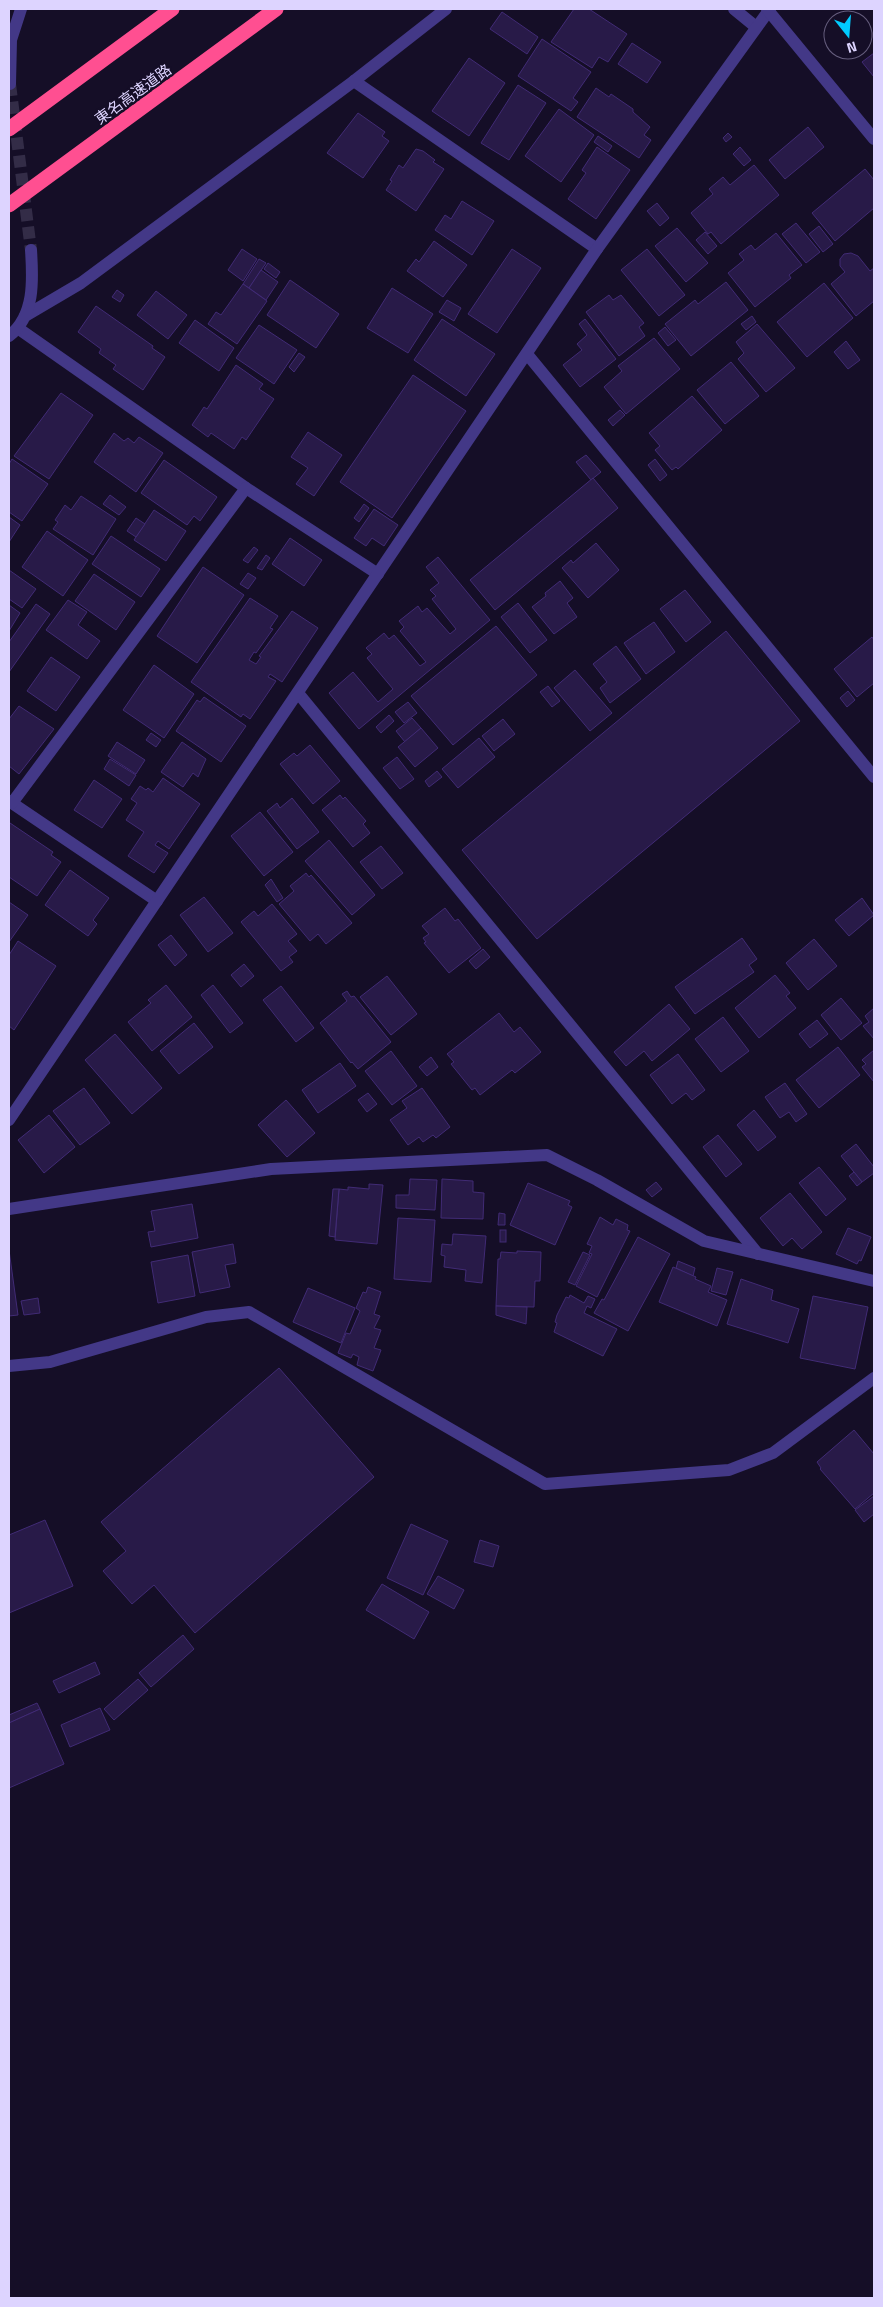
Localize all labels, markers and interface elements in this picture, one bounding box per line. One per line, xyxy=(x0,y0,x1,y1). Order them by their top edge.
north arrow xyxy=(823,10,873,60)
text: N xyxy=(844,36,860,59)
street label: 東名高速道路 xyxy=(90,58,176,130)

